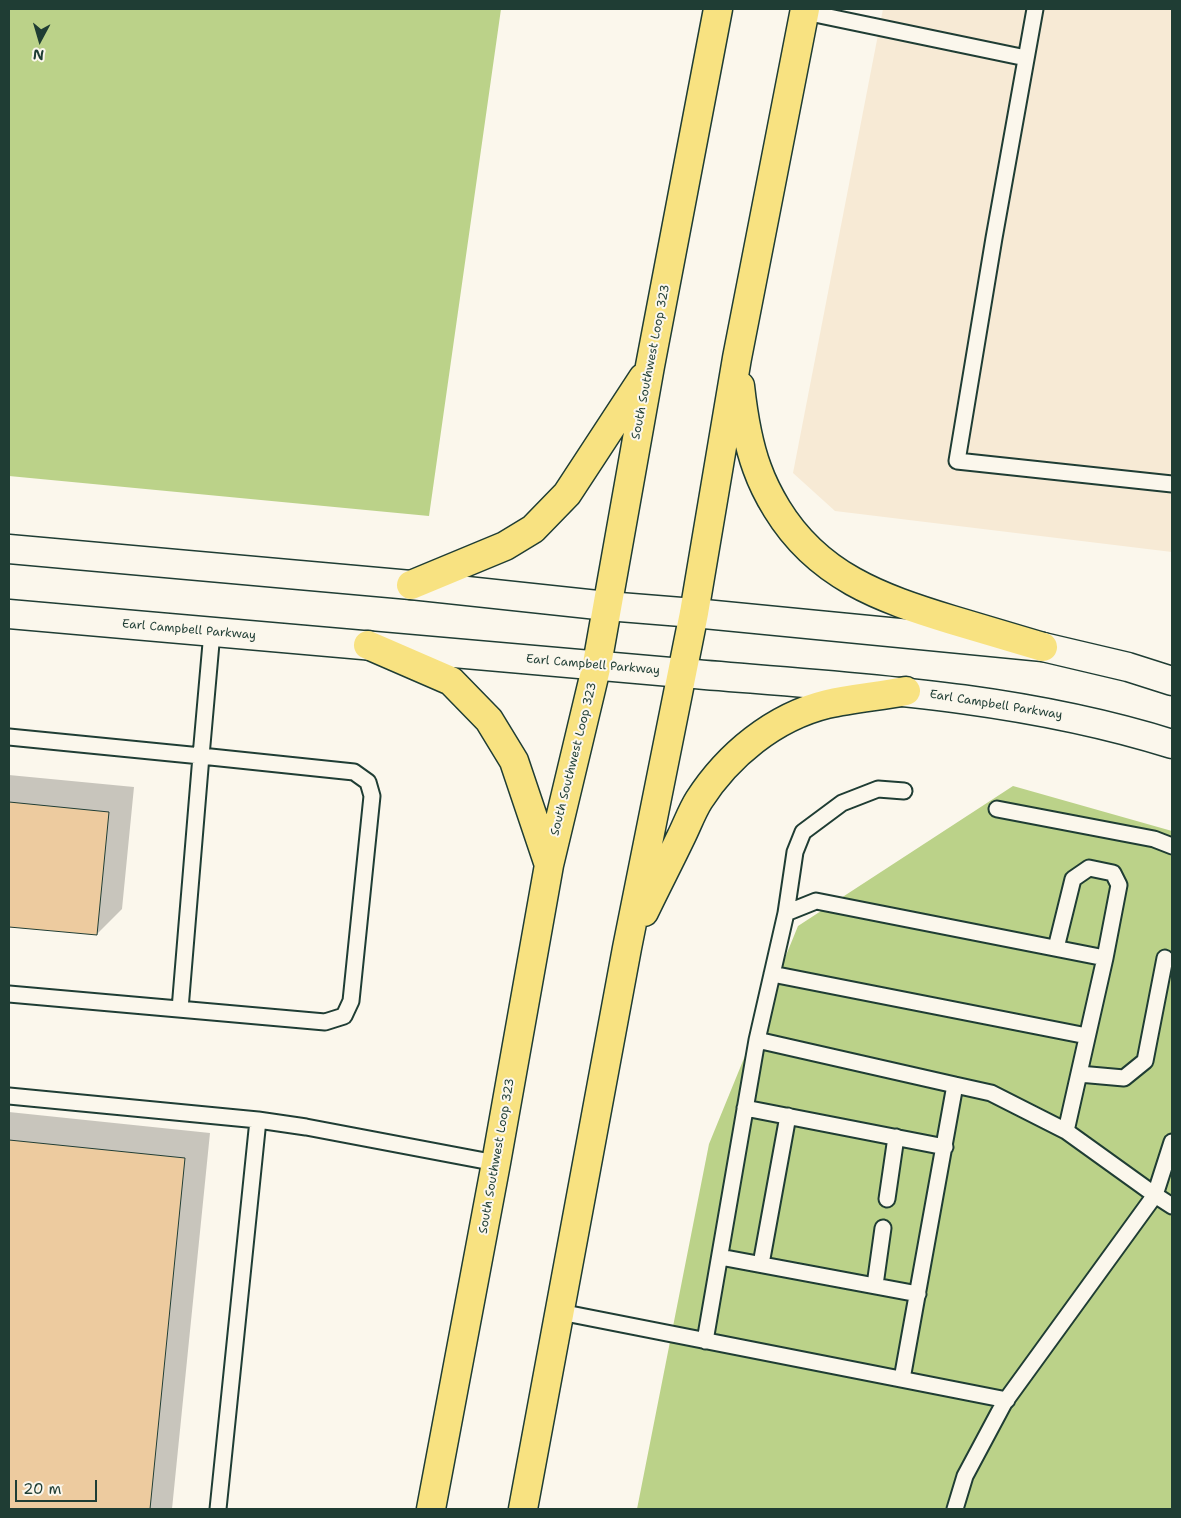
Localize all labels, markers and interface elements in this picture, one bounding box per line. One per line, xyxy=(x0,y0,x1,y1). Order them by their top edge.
north arrow xyxy=(15,15,65,65)
text: N xyxy=(32,45,45,64)
street label: South Southwest Loop 323 xyxy=(629,283,673,441)
street label: Earl Campbell Parkway xyxy=(121,617,257,643)
street label: Earl Campbell Parkway xyxy=(525,652,661,678)
street label: South Southwest Loop 323 xyxy=(548,681,600,837)
street label: Earl Campbell Parkway xyxy=(929,687,1063,723)
street label: South Southwest Loop 323 xyxy=(476,1077,518,1235)
scale bar xyxy=(18,1470,100,1502)
text: 20 m xyxy=(23,1479,62,1499)

